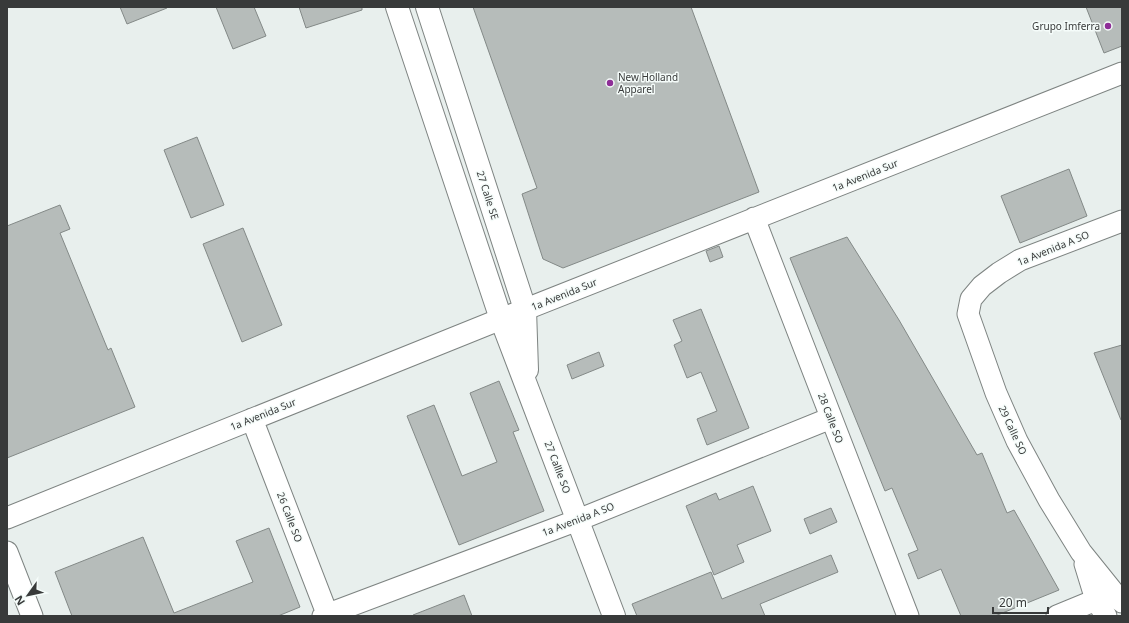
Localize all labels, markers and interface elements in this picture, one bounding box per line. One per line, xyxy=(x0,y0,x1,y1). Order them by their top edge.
place label: Grupo Imferra xyxy=(1032,19,1100,33)
marker: Grupo Imferra xyxy=(1103,21,1113,31)
place label: New Holland Apparel xyxy=(618,70,678,96)
marker: New Holland Apparel xyxy=(605,78,615,88)
street label: 1a Avenida Sur xyxy=(830,155,900,195)
street label: 27 Calle SE xyxy=(474,169,502,221)
street label: 1a Avenida A SO xyxy=(1015,227,1091,269)
street label: 1a Avenida Sur xyxy=(529,274,599,314)
street label: 28 Calle SO xyxy=(815,391,847,445)
street label: 1a Avenida Sur xyxy=(228,394,298,434)
street label: 29 Calle SO xyxy=(996,403,1031,457)
street label: 27 Callle SO xyxy=(542,439,575,495)
street label: 26 Calle SO xyxy=(274,490,306,544)
street label: 1a Avenida A SO xyxy=(540,499,616,539)
north arrow xyxy=(8,575,48,615)
scale bar xyxy=(993,589,1048,615)
text: N xyxy=(10,593,28,609)
text: 20 m xyxy=(999,594,1027,611)

